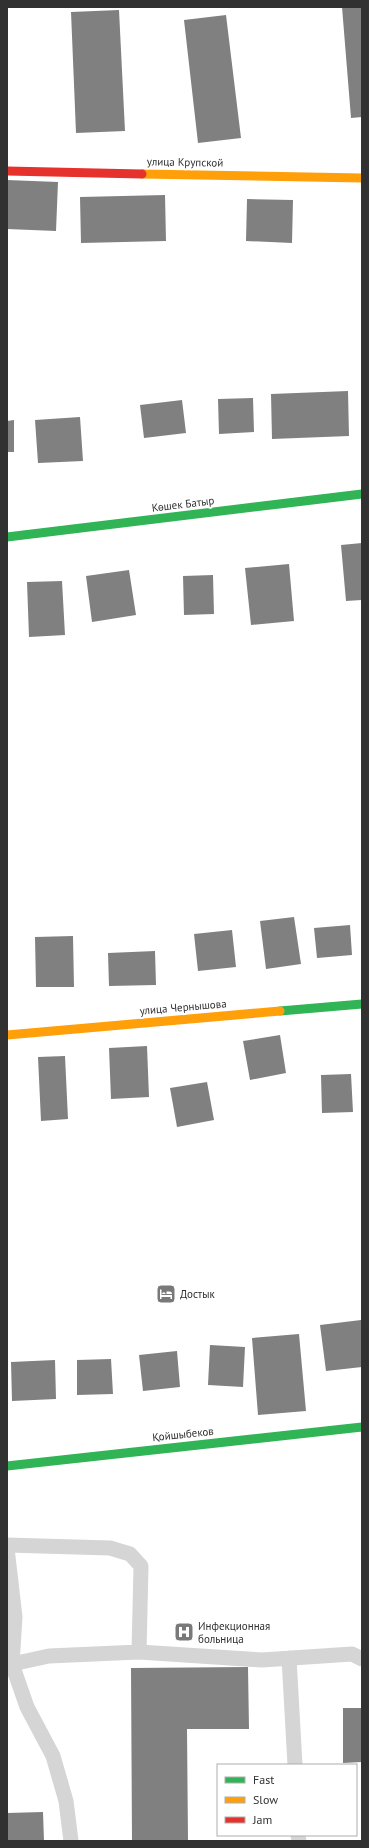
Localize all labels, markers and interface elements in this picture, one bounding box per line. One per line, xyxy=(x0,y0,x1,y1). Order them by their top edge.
street label: улица Крупской xyxy=(147,154,223,170)
street label: Көшек Батыр xyxy=(151,493,215,515)
street label: улица Чернышова xyxy=(139,996,227,1018)
hotel icon: Достык xyxy=(155,1283,177,1305)
place label: Достык xyxy=(180,1287,215,1301)
street label: Қойшыбеков xyxy=(152,1424,214,1444)
place label: Инфекционная больница xyxy=(198,1619,270,1646)
hospital icon: Инфекционная больница xyxy=(173,1621,195,1643)
legend xyxy=(217,1764,357,1836)
text: Fast xyxy=(253,1772,274,1787)
text: Slow xyxy=(253,1792,278,1807)
text: Jam xyxy=(252,1812,272,1827)

